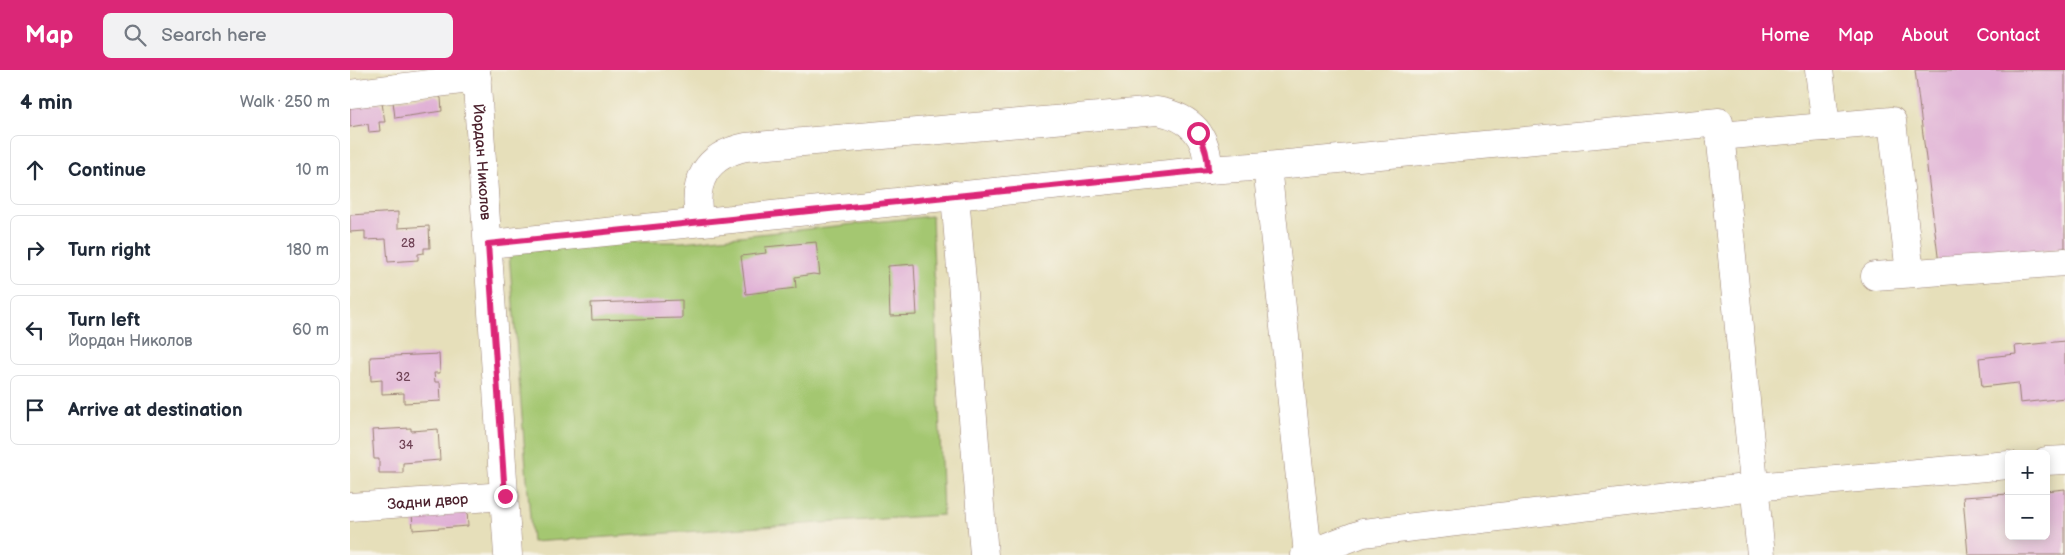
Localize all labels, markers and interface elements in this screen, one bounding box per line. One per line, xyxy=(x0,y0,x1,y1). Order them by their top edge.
search box xyxy=(103,13,453,58)
text: Map xyxy=(25,21,73,50)
icon: search xyxy=(121,21,149,49)
text: Search here xyxy=(161,24,267,47)
text: Home xyxy=(1761,25,1810,46)
text: Map xyxy=(1838,25,1874,46)
text: About xyxy=(1902,25,1949,46)
text: Contact xyxy=(1977,25,2040,46)
text: 4 min xyxy=(20,90,73,115)
text: Walk · 250 m xyxy=(240,93,330,112)
street label: Йордан Николов xyxy=(468,103,495,221)
route start xyxy=(1187,122,1210,145)
icon: ahead xyxy=(21,156,49,184)
text: Continue xyxy=(68,159,146,182)
text: 10 m xyxy=(296,161,329,180)
icon: right xyxy=(21,236,49,264)
house number: 28 xyxy=(401,236,415,251)
text: Turn right xyxy=(68,239,151,262)
text: 180 m xyxy=(287,241,329,260)
text: Turn left xyxy=(68,309,140,332)
icon: left xyxy=(21,316,49,344)
text: 60 m xyxy=(292,321,329,340)
text: Йордан Николов xyxy=(68,332,192,351)
house number: 32 xyxy=(396,370,410,385)
icon: arrive xyxy=(21,396,49,424)
text: Arrive at destination xyxy=(68,399,243,422)
house number: 34 xyxy=(399,438,414,453)
map controls xyxy=(2005,450,2050,540)
button: + xyxy=(2005,450,2050,495)
route end xyxy=(494,485,517,508)
street label: Задни двор xyxy=(387,490,469,514)
button: − xyxy=(2005,495,2050,540)

